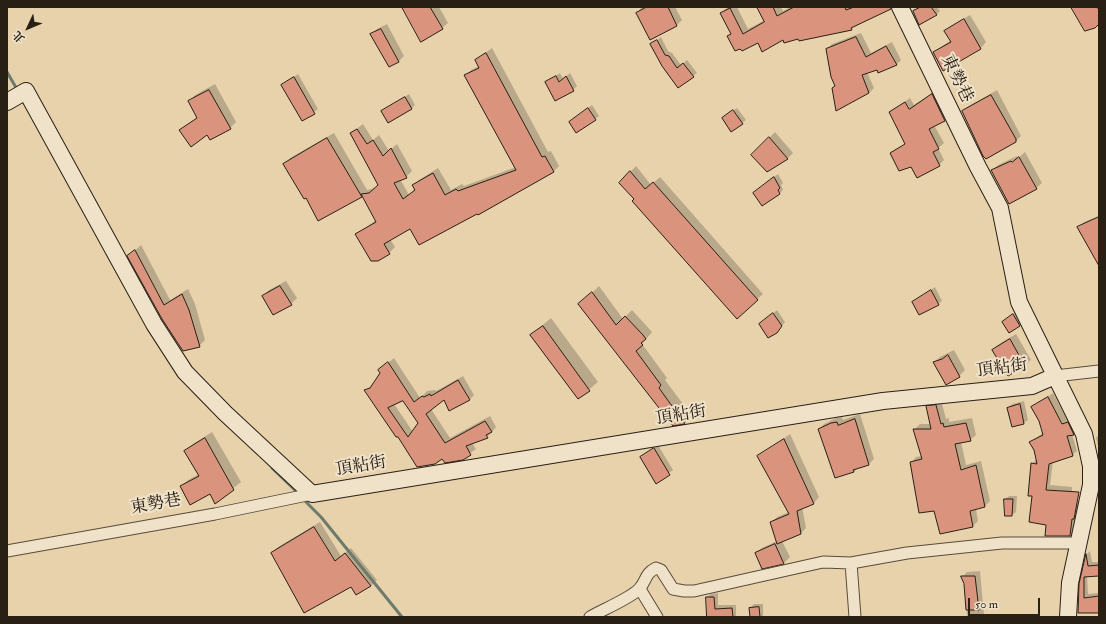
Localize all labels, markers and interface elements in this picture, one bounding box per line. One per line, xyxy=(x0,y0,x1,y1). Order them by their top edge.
north arrow xyxy=(8,8,48,48)
text: 北 xyxy=(11,28,28,45)
street label: 東勢巷 xyxy=(936,52,976,106)
street label: 頂粘街 xyxy=(975,356,1029,382)
street label: 頂粘街 xyxy=(654,402,708,430)
street label: 頂粘街 xyxy=(334,453,388,481)
street label: 東勢巷 xyxy=(129,491,183,519)
scale bar xyxy=(970,590,1042,616)
text: 50 m xyxy=(975,597,998,612)

